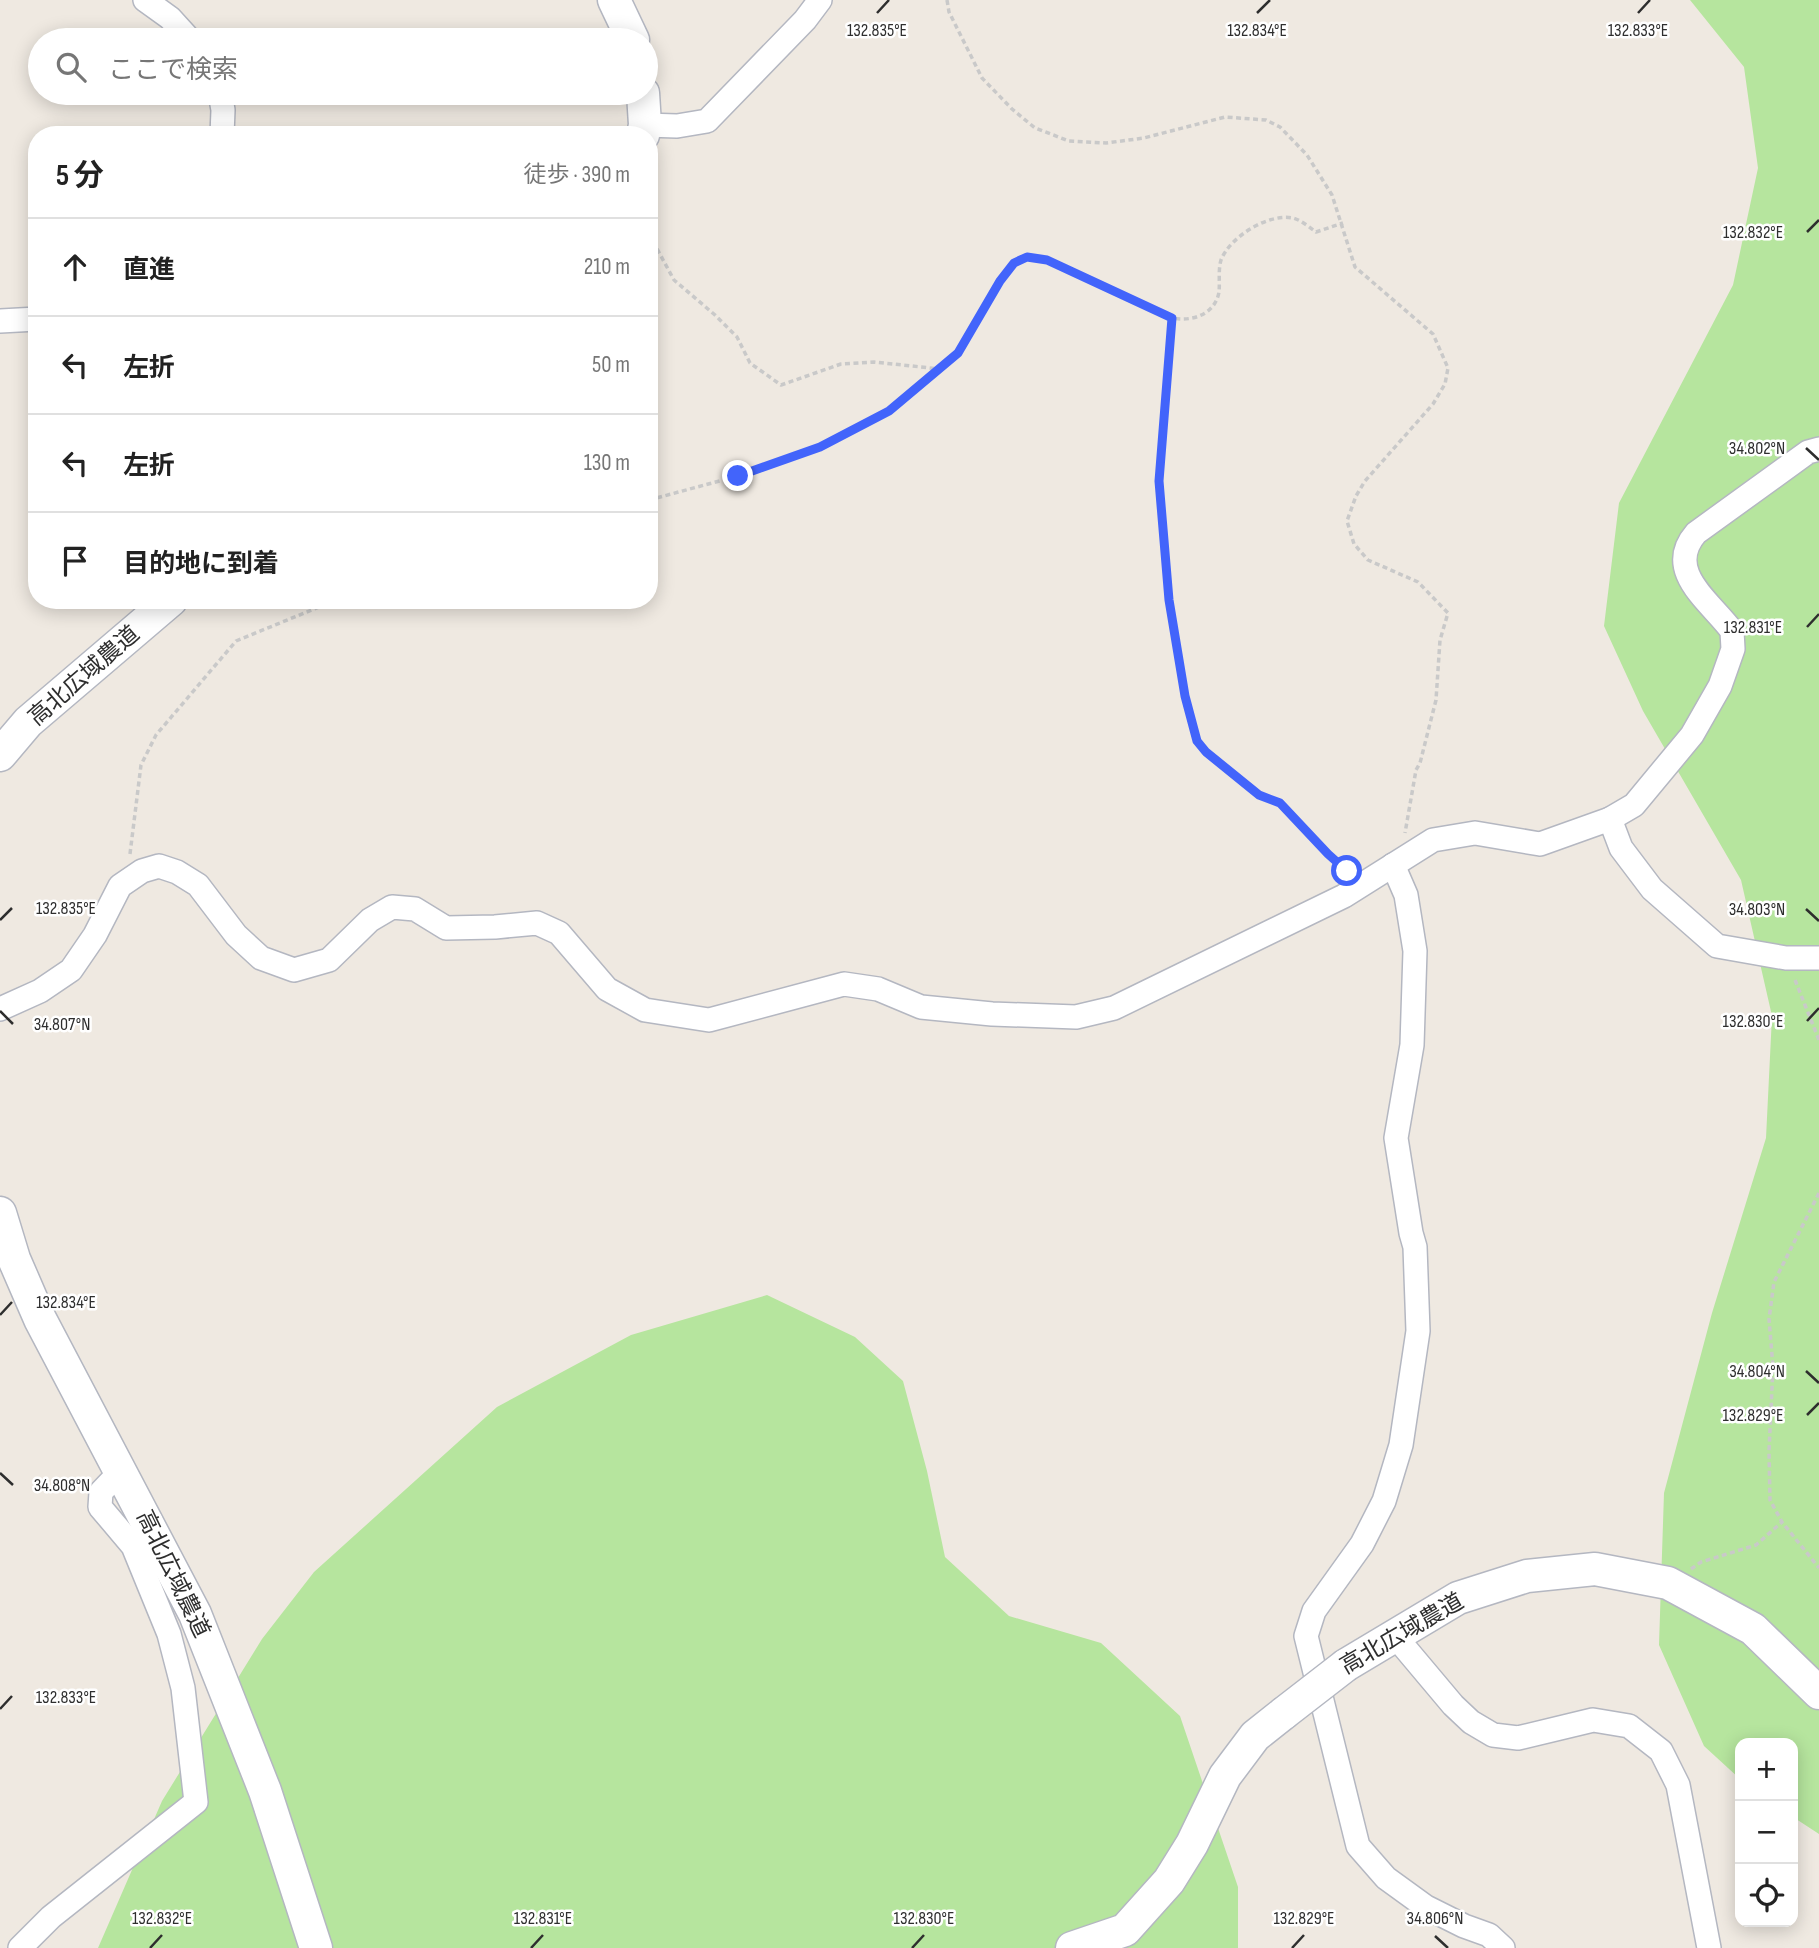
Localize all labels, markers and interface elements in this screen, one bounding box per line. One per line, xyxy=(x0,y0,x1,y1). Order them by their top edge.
text: 132.835°E xyxy=(847,20,907,41)
text: 132.834°E xyxy=(1227,20,1287,41)
text: 132.833°E xyxy=(1608,20,1668,41)
search box xyxy=(28,28,658,105)
icon: search xyxy=(52,48,90,86)
text: ここで検索 xyxy=(108,55,238,86)
text: 5 分 xyxy=(56,158,104,194)
text: 徒歩 · 390 m xyxy=(524,161,630,189)
text: 132.832°E xyxy=(1723,222,1783,243)
icon: ahead xyxy=(56,248,94,286)
text: 210 m xyxy=(584,253,630,281)
text: 直進 xyxy=(123,255,175,286)
icon: left xyxy=(56,346,94,384)
text: 50 m xyxy=(592,351,630,379)
text: 左折 xyxy=(123,353,175,384)
text: 34.802°N xyxy=(1729,438,1785,459)
icon: left xyxy=(56,444,94,482)
text: 130 m xyxy=(584,449,630,477)
text: 左折 xyxy=(123,451,175,482)
route end xyxy=(722,460,753,491)
icon: arrive xyxy=(56,542,94,580)
text: 目的地に到着 xyxy=(123,549,279,580)
text: 132.831°E xyxy=(1724,617,1782,638)
street label: 高北広域農道 xyxy=(23,620,145,732)
route start xyxy=(1331,855,1362,886)
text: 132.835°E xyxy=(36,898,96,919)
text: 34.803°N xyxy=(1729,899,1785,920)
text: 132.830°E xyxy=(1723,1011,1783,1032)
text: 34.807°N xyxy=(34,1014,90,1035)
text: 132.834°E xyxy=(36,1292,96,1313)
text: 34.804°N xyxy=(1729,1361,1785,1382)
text: 132.829°E xyxy=(1723,1405,1783,1426)
text: 34.808°N xyxy=(34,1475,90,1496)
street label: 高北広域農道 xyxy=(130,1506,216,1642)
street label: 高北広域農道 xyxy=(1335,1587,1469,1681)
text: 132.833°E xyxy=(36,1687,96,1708)
map controls xyxy=(1735,1738,1798,1927)
button: + xyxy=(1735,1738,1798,1801)
button: − xyxy=(1735,1801,1798,1864)
button: locate xyxy=(1735,1864,1798,1927)
text: 132.832°E xyxy=(132,1908,192,1929)
text: 132.831°E xyxy=(514,1908,572,1929)
text: 132.830°E xyxy=(894,1908,954,1929)
text: 132.829°E xyxy=(1274,1908,1334,1929)
text: 34.806°N xyxy=(1407,1908,1463,1929)

